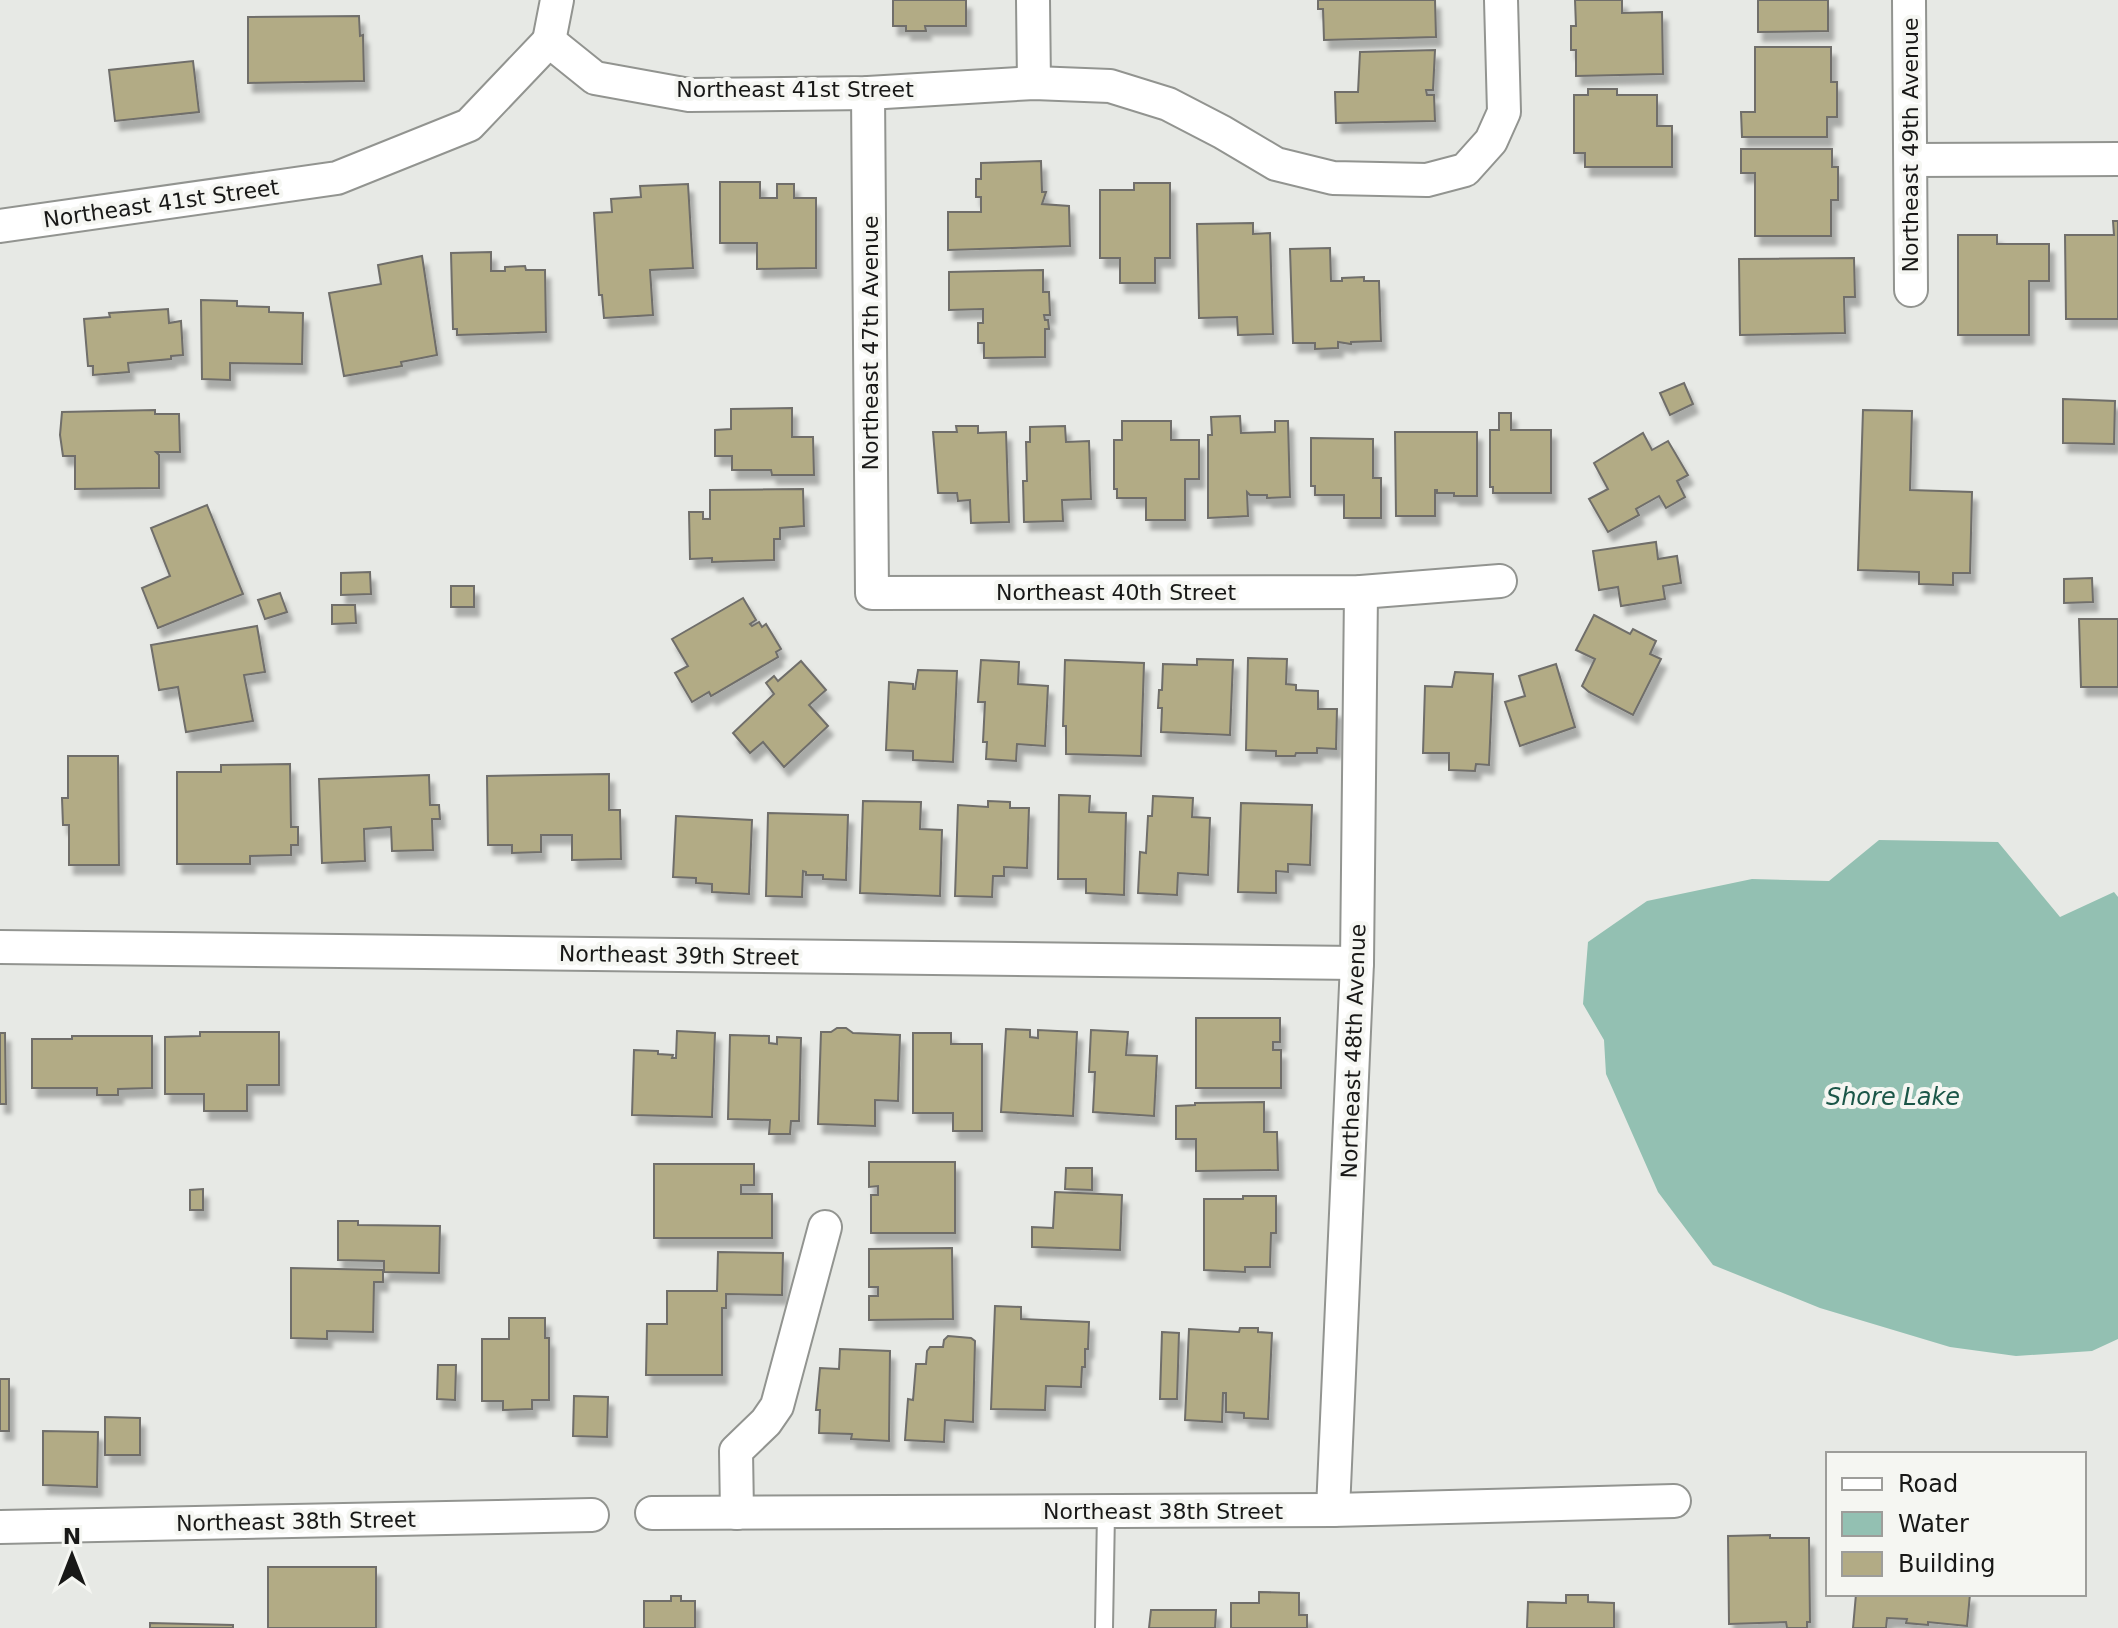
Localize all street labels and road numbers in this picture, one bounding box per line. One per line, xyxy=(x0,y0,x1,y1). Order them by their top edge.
street label: Northeast 49th Avenue xyxy=(1898,18,1923,272)
street label: Northeast 41st Street xyxy=(676,77,914,102)
street label: Northeast 41st Street xyxy=(42,175,281,232)
street label: Northeast 47th Avenue xyxy=(858,216,883,470)
street label: Northeast 40th Street xyxy=(996,580,1236,605)
street label: Northeast 48th Avenue xyxy=(1337,923,1370,1179)
street label: Northeast 39th Street xyxy=(559,941,800,970)
street label: Northeast 38th Street xyxy=(1043,1499,1283,1524)
street label: Northeast 38th Street xyxy=(176,1507,417,1536)

